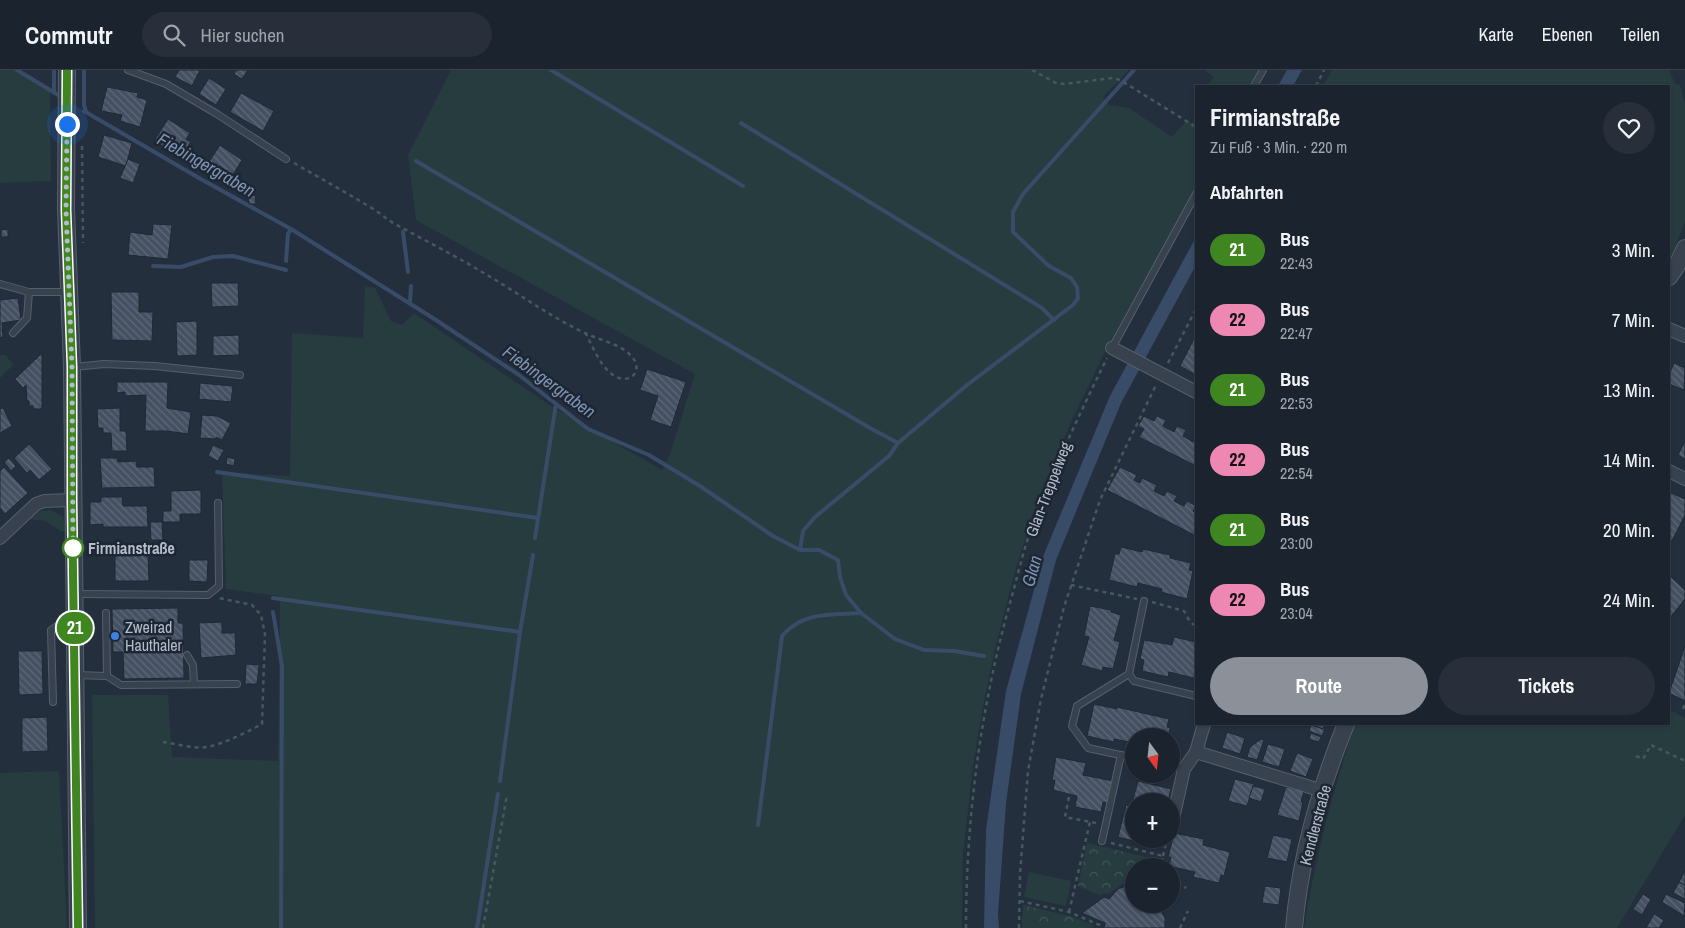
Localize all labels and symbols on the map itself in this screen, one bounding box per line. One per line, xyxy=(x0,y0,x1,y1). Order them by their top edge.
your location xyxy=(55,112,80,137)
water label: Fiebingergraben xyxy=(153,126,260,203)
water label: Fiebingergraben xyxy=(498,339,601,424)
street label: Glan-Treppelweg xyxy=(1020,438,1076,540)
marker: Firmianstraße xyxy=(62,537,84,559)
place label: Firmianstraße xyxy=(88,537,175,559)
water label: Glan xyxy=(1015,552,1048,589)
line badge: 21 xyxy=(52,612,98,644)
place label: Zweirad Hauthaler xyxy=(125,616,183,656)
marker: Zweirad Hauthaler xyxy=(109,630,121,642)
north arrow xyxy=(1125,728,1180,782)
street label: Kendlerstraße xyxy=(1294,782,1336,868)

